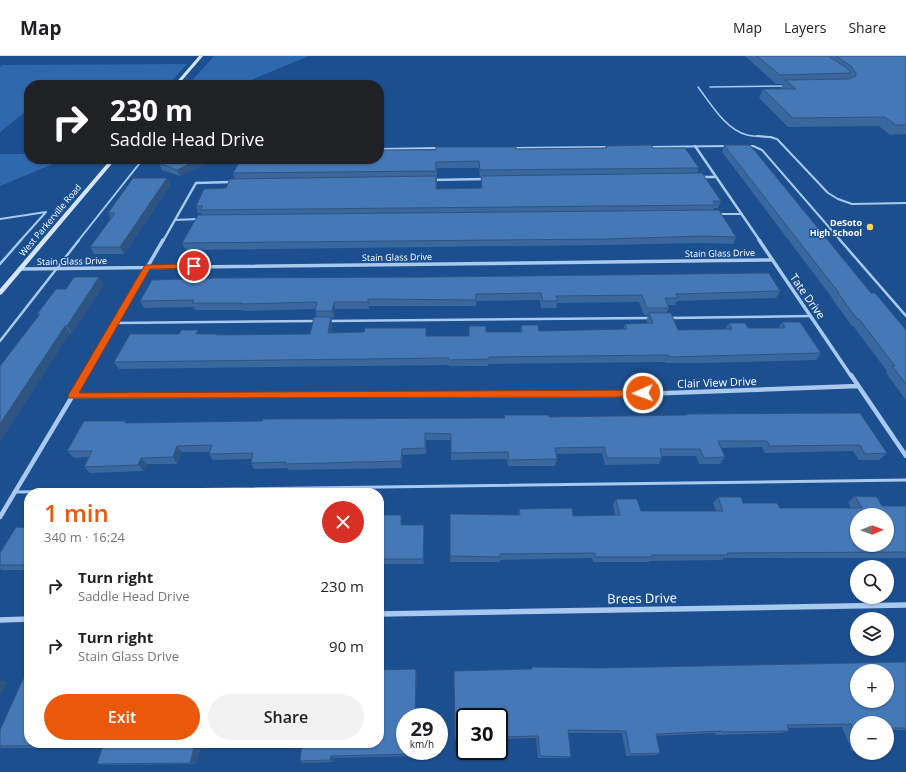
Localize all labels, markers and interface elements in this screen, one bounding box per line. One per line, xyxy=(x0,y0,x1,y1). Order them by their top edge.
text: Map xyxy=(20,15,61,41)
text: Map xyxy=(733,18,762,37)
text: Layers xyxy=(784,18,826,37)
text: Share xyxy=(848,18,886,37)
text: 230 m xyxy=(110,91,193,129)
icon: right xyxy=(44,96,96,148)
text: Saddle Head Drive xyxy=(110,127,264,151)
street label: West Parkerville Road xyxy=(16,181,84,259)
place label: DeSoto High School xyxy=(810,216,862,239)
marker: DeSoto High School xyxy=(865,222,875,232)
street label: Stain Glass Drive xyxy=(685,246,755,260)
pin xyxy=(177,249,211,283)
street label: Stain Glass Drive xyxy=(362,250,432,264)
street label: Stain Glass Drive xyxy=(37,254,107,268)
icon: arrive xyxy=(183,255,205,277)
street label: Tate Drive xyxy=(787,270,829,322)
position arrow xyxy=(622,372,664,414)
street label: Clair View Drive xyxy=(677,373,757,391)
text: 1 min xyxy=(44,496,109,529)
button: close xyxy=(322,501,364,543)
north arrow xyxy=(850,508,894,552)
map controls xyxy=(850,508,894,760)
text: 340 m · 16:24 xyxy=(44,528,125,546)
button: search xyxy=(850,560,894,604)
text: Turn right xyxy=(78,567,153,587)
icon: right xyxy=(44,575,66,597)
text: 230 m xyxy=(320,576,364,596)
text: Saddle Head Drive xyxy=(78,587,189,605)
street label: Brees Drive xyxy=(607,588,677,608)
button: layers xyxy=(850,612,894,656)
text: Turn right xyxy=(78,627,153,647)
icon: right xyxy=(44,635,66,657)
text: 90 m xyxy=(329,636,364,656)
text: Stain Glass Drive xyxy=(78,647,179,665)
button: + xyxy=(850,664,894,708)
button: Exit xyxy=(44,694,200,740)
button: Share xyxy=(208,694,364,740)
speed limit sign: 30 xyxy=(456,708,508,760)
text: 29 xyxy=(411,715,433,742)
button: − xyxy=(850,716,894,760)
text: km/h xyxy=(410,737,434,751)

